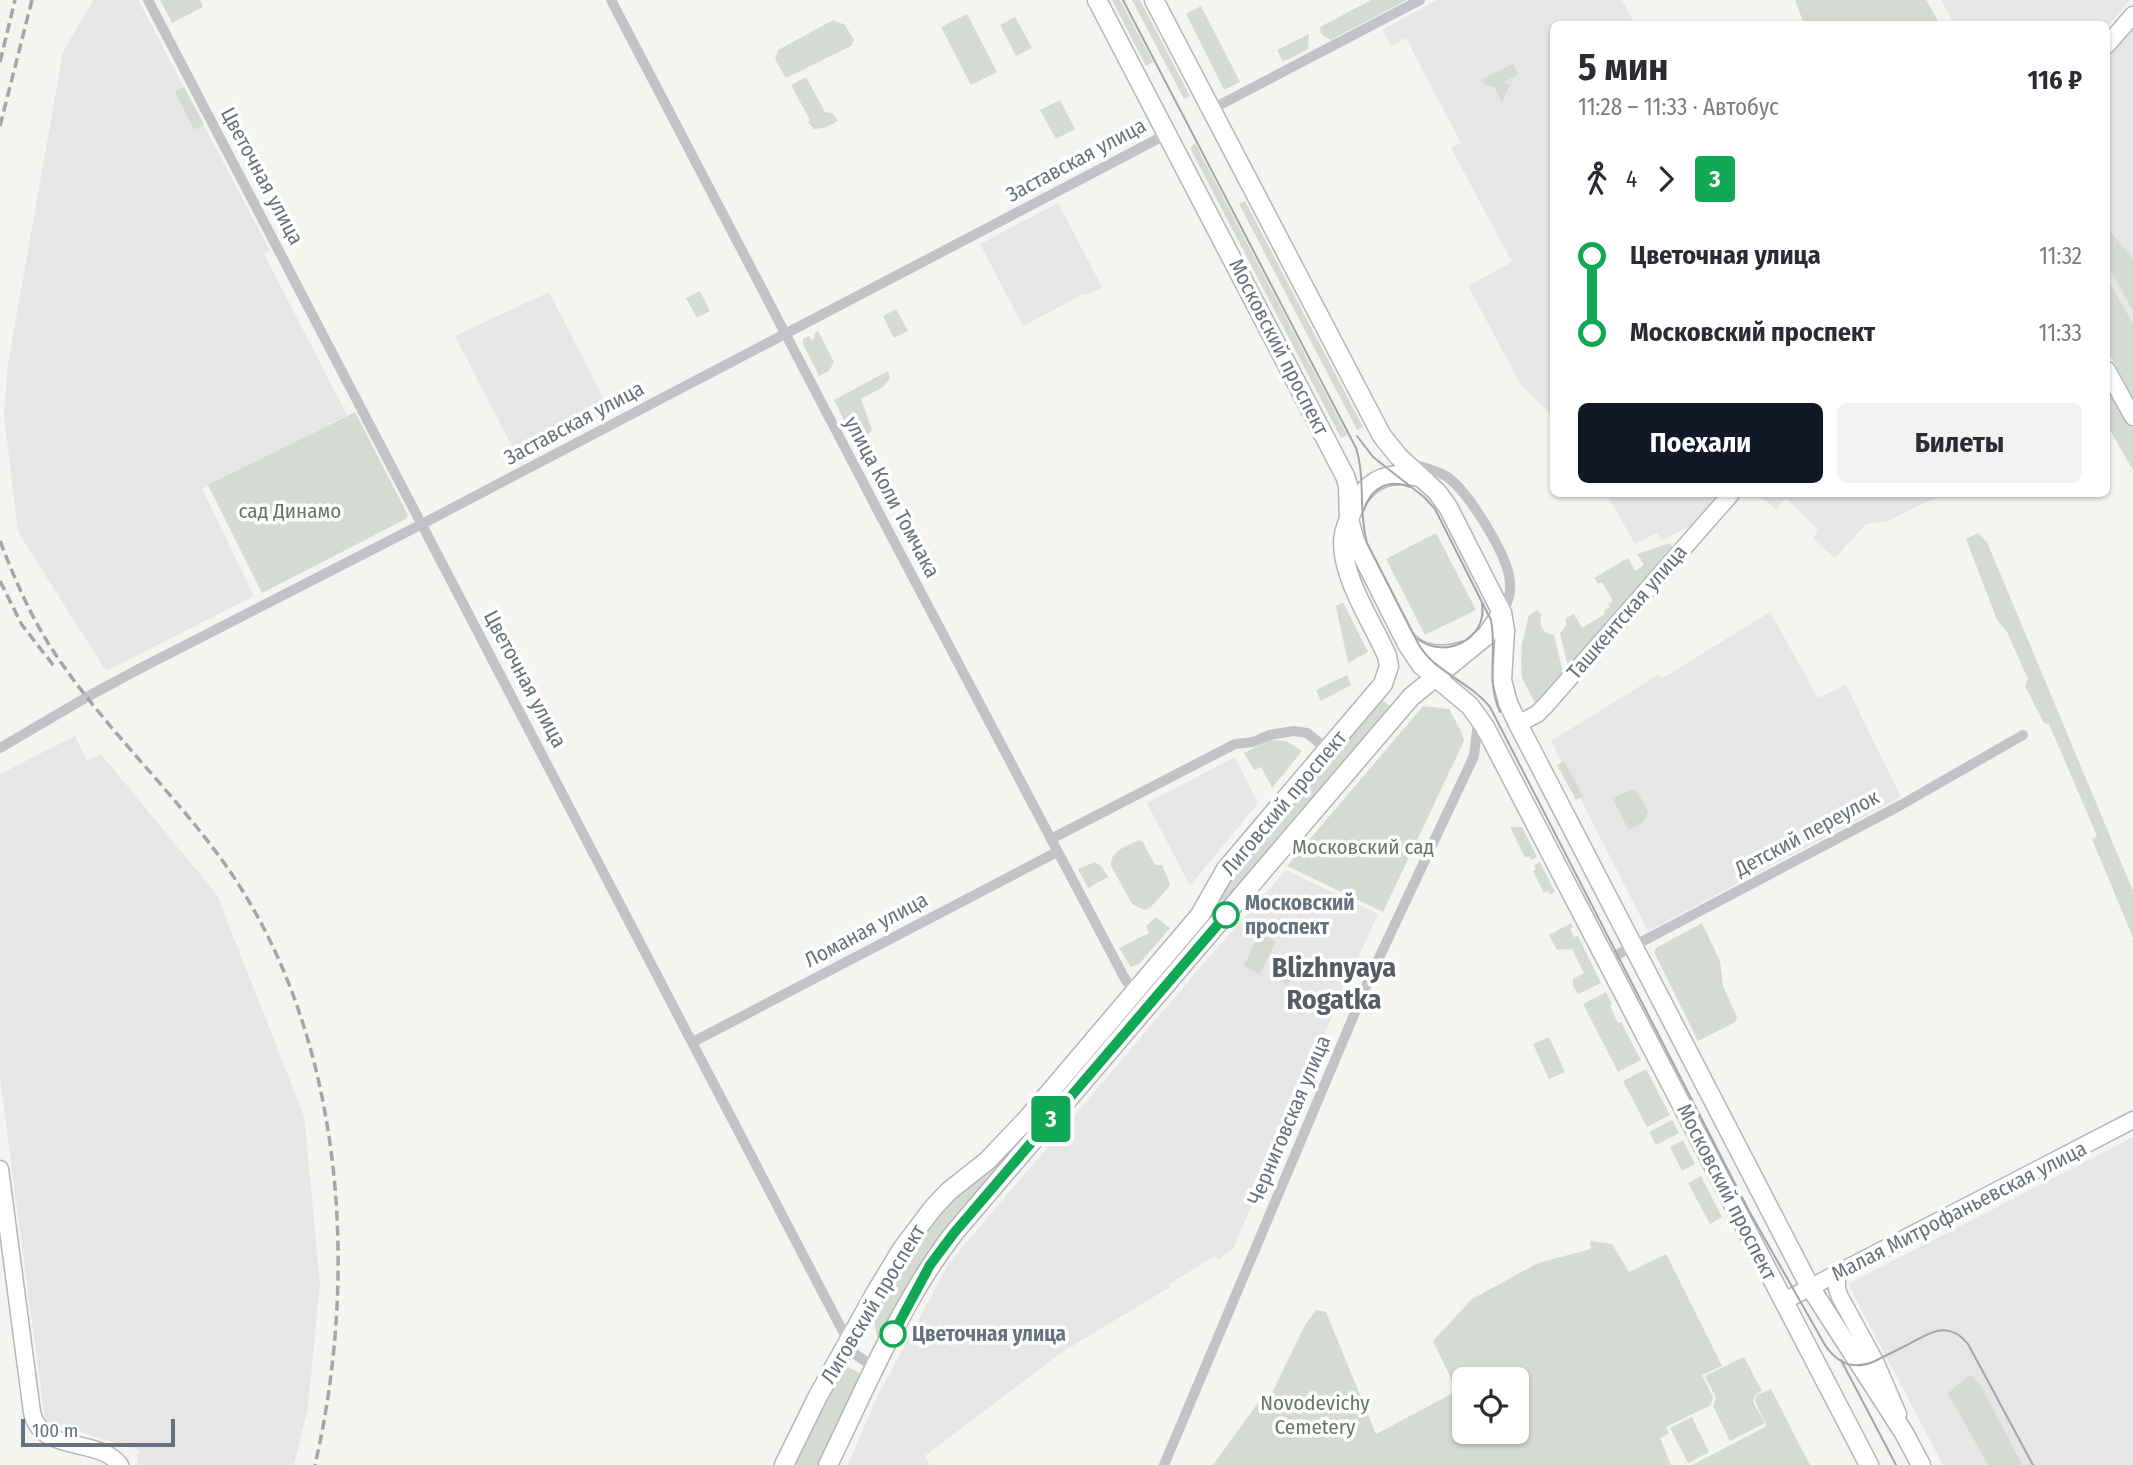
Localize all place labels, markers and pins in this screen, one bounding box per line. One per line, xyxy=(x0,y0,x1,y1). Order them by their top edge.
place label: Московский проспект xyxy=(1245,890,1355,940)
marker: Московский проспект xyxy=(1213,902,1239,928)
marker: Цветочная улица xyxy=(880,1321,906,1347)
place label: Цветочная улица xyxy=(912,1321,1066,1347)

